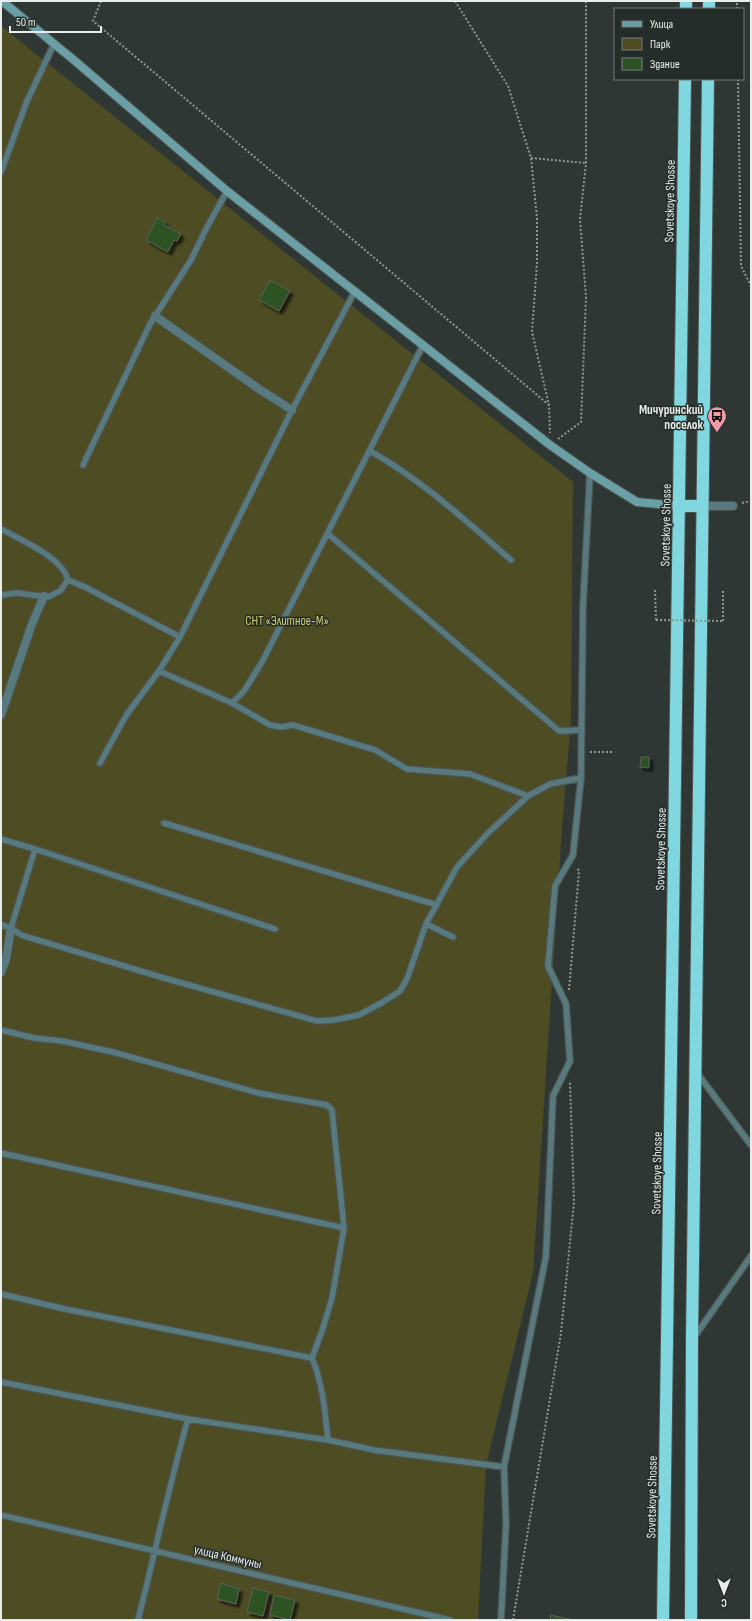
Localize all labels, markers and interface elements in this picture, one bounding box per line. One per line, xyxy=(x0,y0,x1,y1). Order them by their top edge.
scale bar xyxy=(10,8,101,34)
legend xyxy=(614,8,744,80)
text: 50 m xyxy=(16,15,36,30)
text: Улица xyxy=(650,17,674,32)
text: Парк xyxy=(650,37,671,52)
text: Здание xyxy=(650,57,680,72)
street label: Sovetskoye Shosse xyxy=(661,160,679,243)
place label: Мичуринский поселок xyxy=(639,402,704,433)
bus stop icon: Мичуринский поселок xyxy=(706,405,728,433)
street label: Sovetskoye Shosse xyxy=(657,484,675,567)
park label: СНТ «Элитное-М» xyxy=(245,613,329,629)
street label: Sovetskoye Shosse xyxy=(652,808,670,891)
street label: Sovetskoye Shosse xyxy=(648,1132,666,1215)
street label: Sovetskoye Shosse xyxy=(643,1456,661,1539)
street label: улица Коммуны xyxy=(192,1541,263,1573)
north arrow xyxy=(704,1573,744,1613)
text: С xyxy=(721,1596,727,1609)

